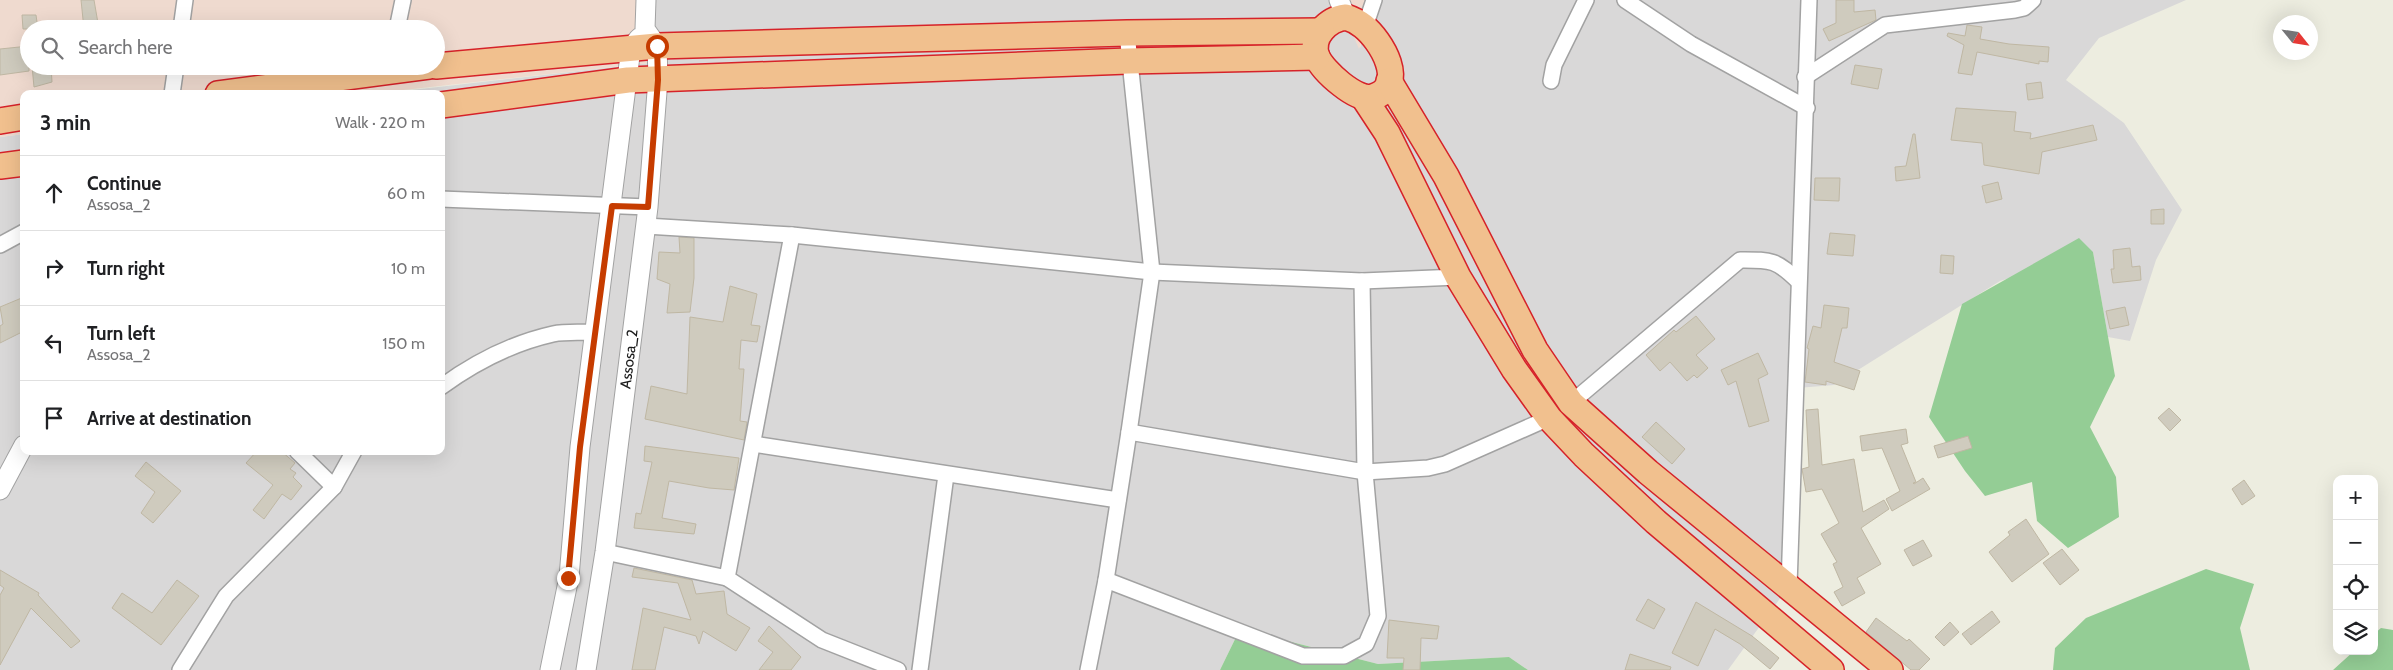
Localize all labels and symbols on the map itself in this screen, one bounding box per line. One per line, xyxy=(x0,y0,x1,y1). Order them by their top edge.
north arrow xyxy=(2273,15,2318,60)
route start xyxy=(646,35,669,58)
street label: Assosa_2 xyxy=(616,328,642,390)
route end xyxy=(557,567,580,590)

